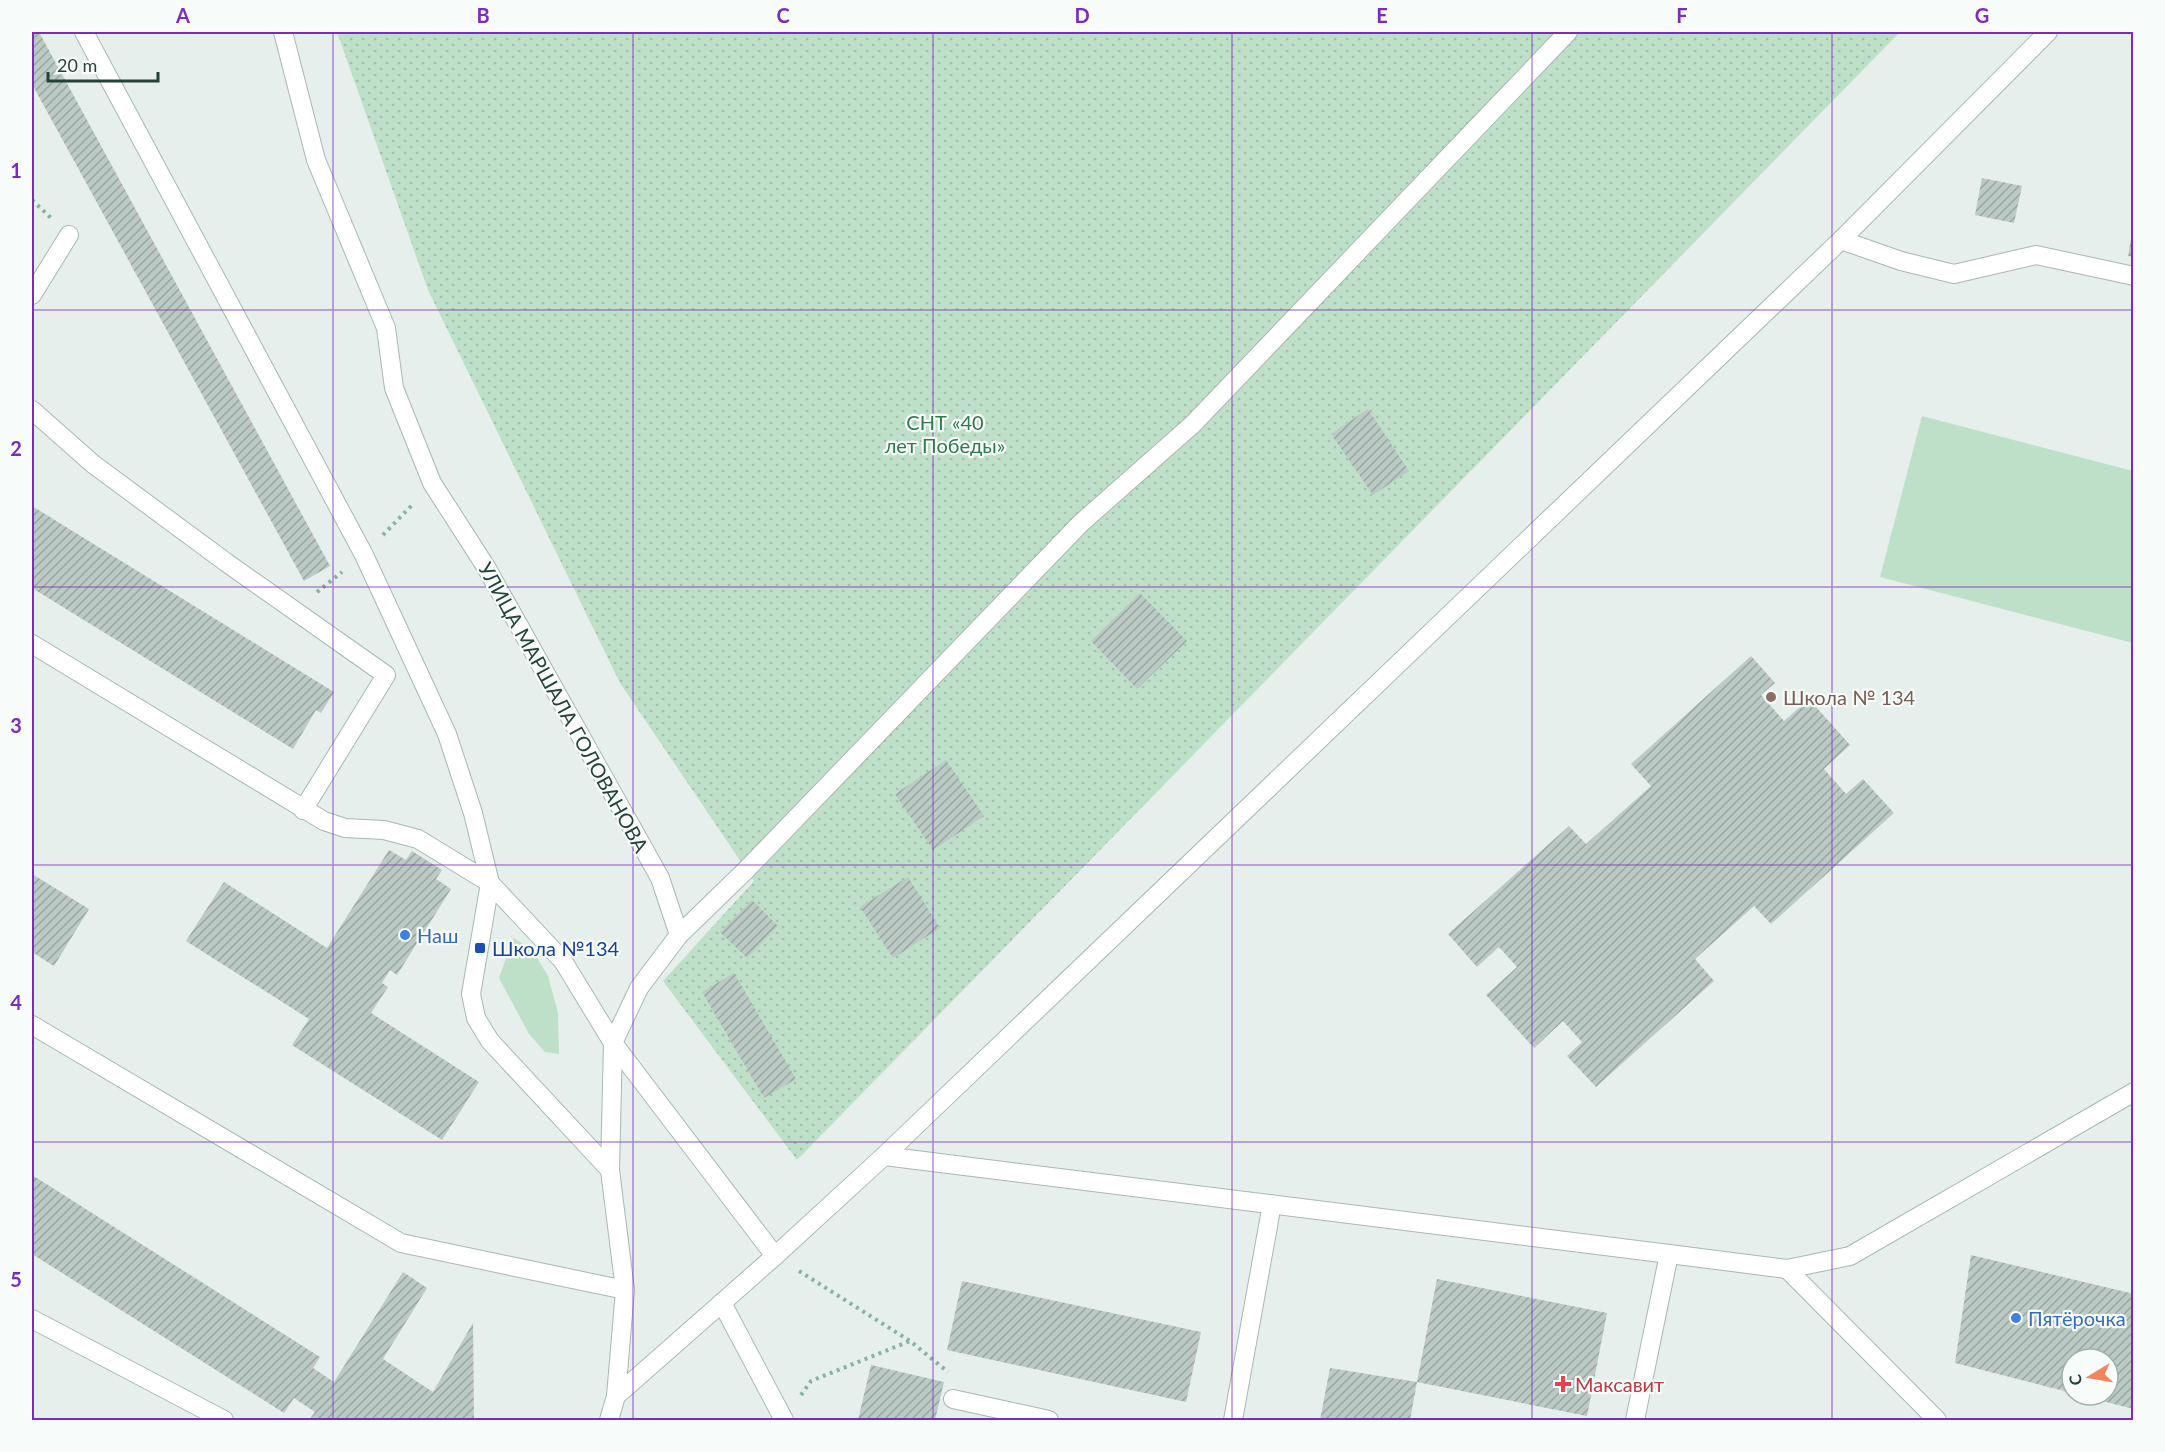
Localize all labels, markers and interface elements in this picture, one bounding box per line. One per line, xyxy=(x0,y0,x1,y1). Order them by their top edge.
text: A xyxy=(175,3,190,27)
text: B xyxy=(476,3,490,27)
text: C xyxy=(776,3,790,27)
text: D xyxy=(1074,3,1090,27)
text: E xyxy=(1376,3,1388,27)
text: F xyxy=(1676,3,1688,27)
text: G xyxy=(1975,3,1989,27)
scale bar xyxy=(48,45,158,83)
text: 20 m xyxy=(57,54,97,76)
text: 1 xyxy=(10,158,22,182)
park label: СНТ «40 лет Победы» xyxy=(885,410,1005,457)
text: 2 xyxy=(10,436,22,460)
street label: УЛИЦА МАРШАЛА ГОЛОВАНОВА xyxy=(474,558,654,857)
place label: Школа № 134 xyxy=(1783,685,1916,709)
marker: Школа № 134 xyxy=(1764,690,1778,704)
text: 3 xyxy=(10,713,22,737)
place label: Наш xyxy=(417,923,458,947)
marker: Наш xyxy=(398,928,412,942)
place label: Школа №134 xyxy=(492,936,619,960)
marker: Школа №134 xyxy=(473,941,487,955)
text: 4 xyxy=(10,990,22,1014)
text: 5 xyxy=(10,1267,22,1291)
place label: Пятёрочка xyxy=(2028,1306,2126,1330)
marker: Пятёрочка xyxy=(2009,1311,2023,1325)
north arrow xyxy=(2060,1347,2120,1407)
place label: Максавит xyxy=(1575,1372,1664,1396)
text: С xyxy=(2064,1373,2085,1387)
marker: Максавит xyxy=(1556,1377,1570,1391)

